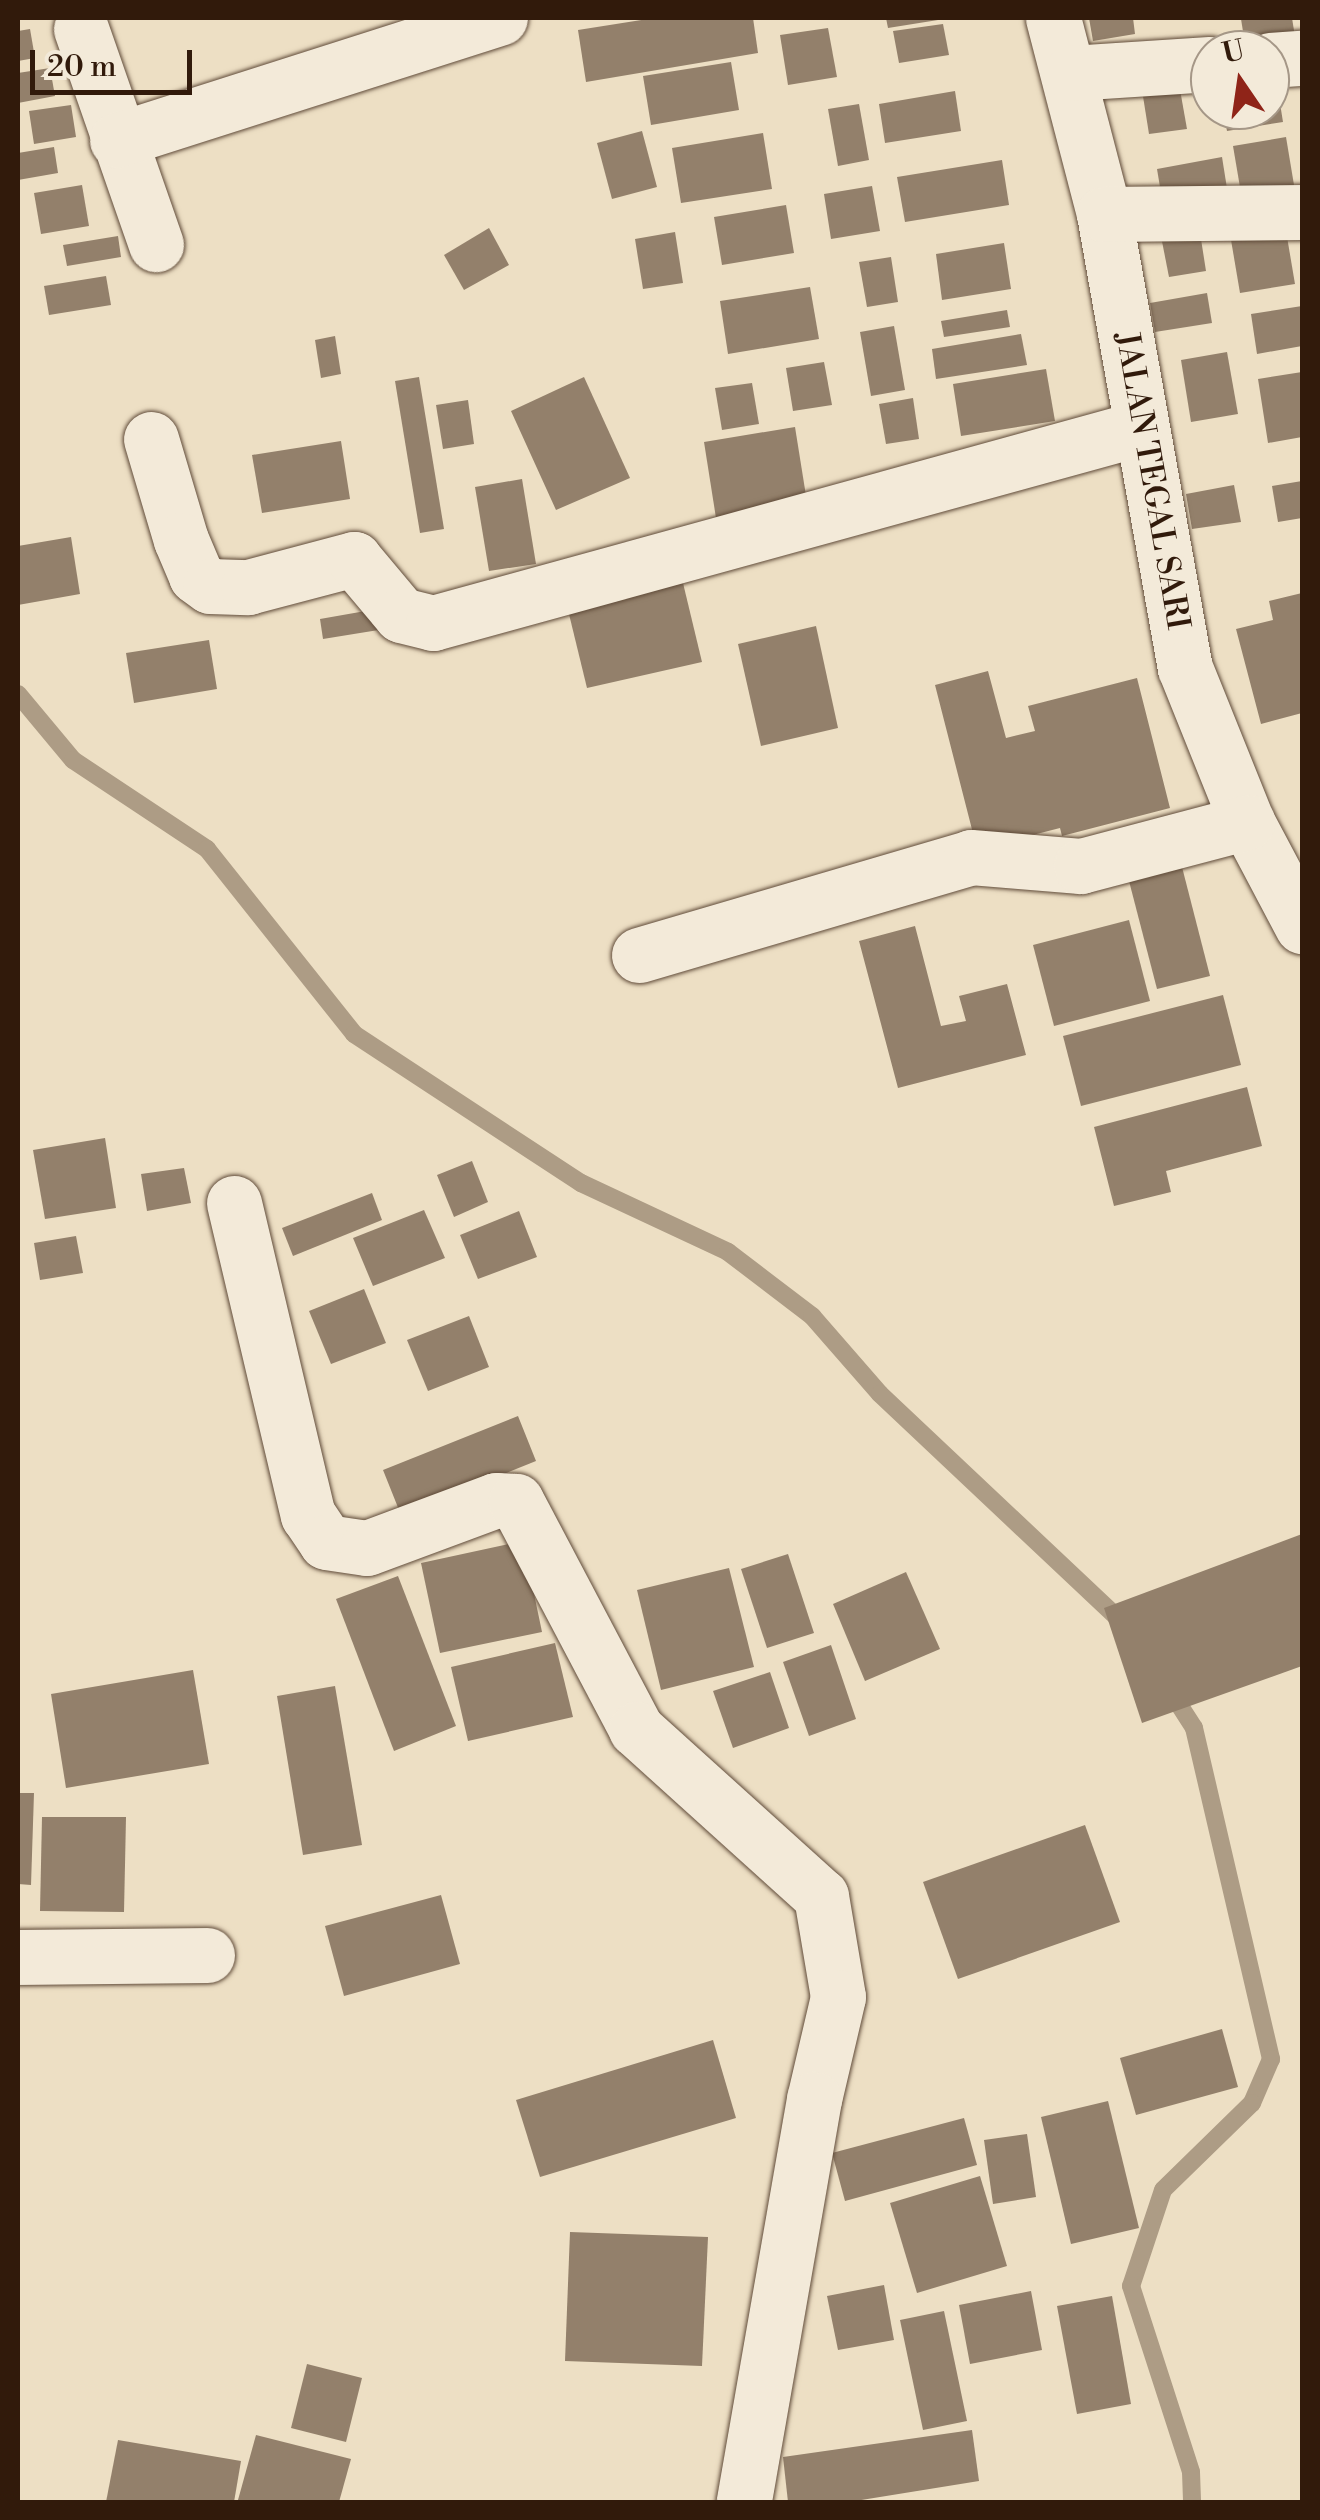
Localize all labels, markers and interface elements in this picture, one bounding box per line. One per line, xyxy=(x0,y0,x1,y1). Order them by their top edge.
scale bar xyxy=(35,30,198,92)
north arrow xyxy=(1190,30,1290,130)
text: U xyxy=(1219,33,1248,72)
text: 20 m xyxy=(47,48,116,86)
street label: JALAN TEGAL SARI xyxy=(1107,329,1197,633)

